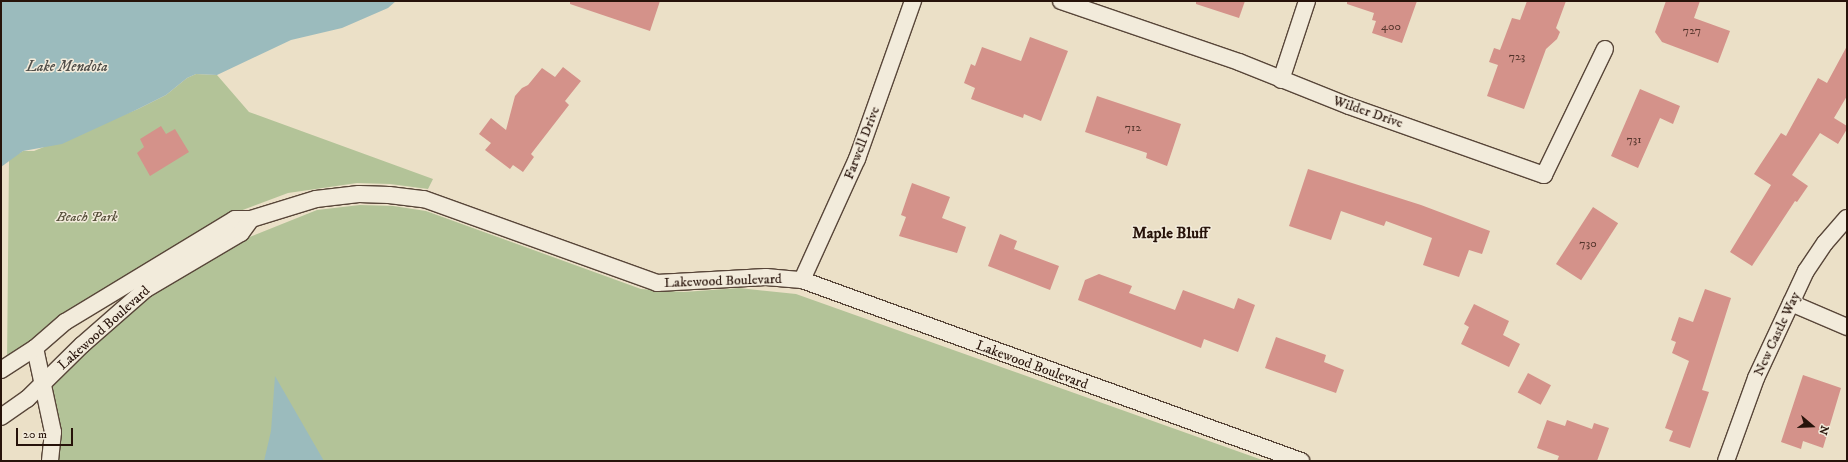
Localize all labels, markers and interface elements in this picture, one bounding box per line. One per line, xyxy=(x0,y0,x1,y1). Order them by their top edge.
house number: 400 xyxy=(1381,20,1401,34)
house number: 727 xyxy=(1683,24,1701,38)
house number: 723 xyxy=(1509,50,1525,64)
water label: Lake Mendota xyxy=(26,58,108,76)
street label: Wilder Drive xyxy=(1331,92,1405,132)
street label: Farwell Drive xyxy=(840,104,884,182)
house number: 712 xyxy=(1125,121,1141,135)
house number: 731 xyxy=(1626,133,1642,147)
park label: Beach Park xyxy=(56,209,118,225)
district label: Maple Bluff xyxy=(1132,223,1208,243)
house number: 730 xyxy=(1579,237,1597,251)
street label: Lakewood Boulevard xyxy=(664,271,782,291)
street label: Lakewood Boulevard xyxy=(55,282,153,374)
street label: New Castle Way xyxy=(1750,289,1804,379)
street label: Lakewood Boulevard xyxy=(974,337,1090,393)
north arrow xyxy=(1792,406,1832,446)
scale bar xyxy=(18,420,75,446)
text: N xyxy=(1815,423,1831,436)
text: 20 m xyxy=(23,427,47,442)

